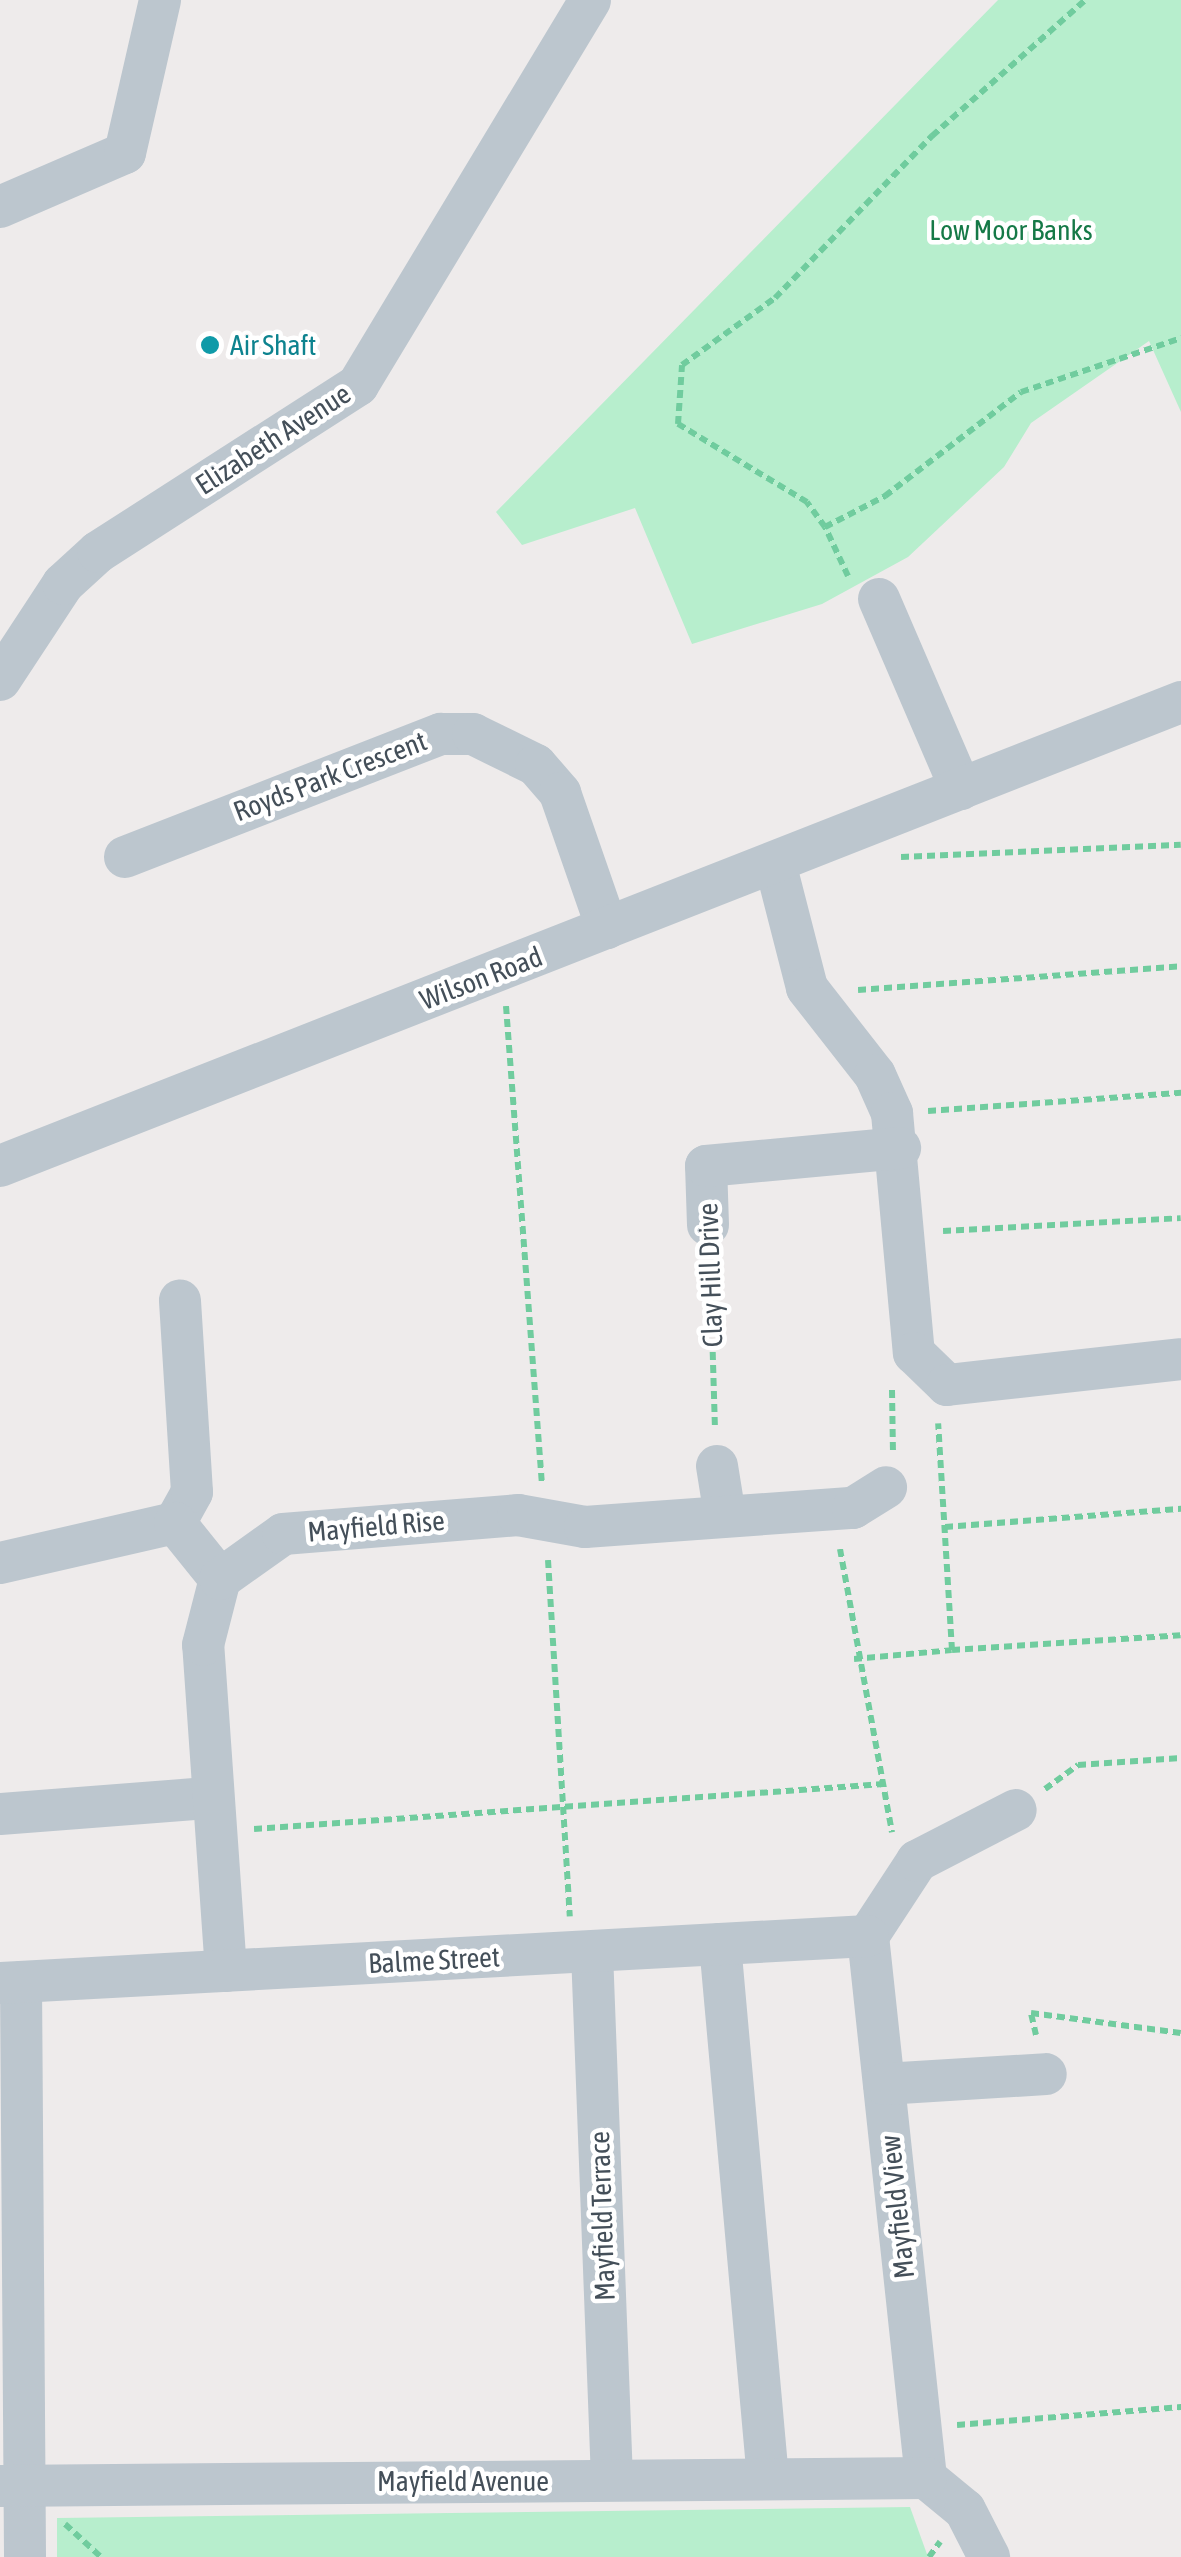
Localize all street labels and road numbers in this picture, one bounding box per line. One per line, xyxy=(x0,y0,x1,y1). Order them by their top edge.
street label: Elizabeth Avenue xyxy=(189,376,357,502)
street label: Royds Park Crescent xyxy=(229,724,431,828)
street label: Wilson Road xyxy=(415,939,547,1017)
street label: Clay Hill Drive xyxy=(691,1202,729,1348)
street label: Mayfield Rise xyxy=(306,1503,446,1549)
street label: Balme Street xyxy=(367,1940,501,1980)
street label: Mayfield Terrace xyxy=(582,2131,622,2301)
street label: Mayfield View xyxy=(873,2134,921,2280)
street label: Mayfield Avenue xyxy=(377,2464,549,2498)

